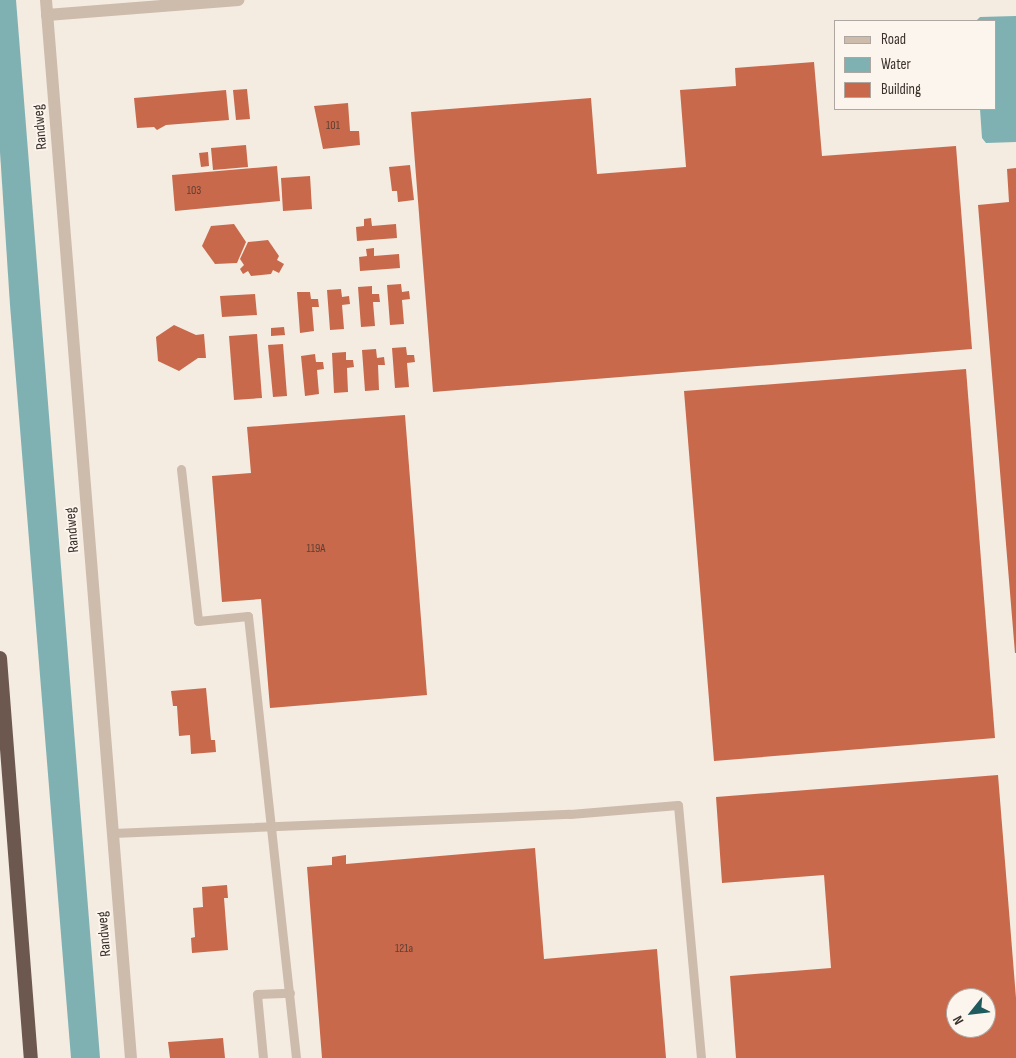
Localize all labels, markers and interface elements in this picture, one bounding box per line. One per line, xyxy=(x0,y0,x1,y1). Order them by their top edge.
legend xyxy=(834,20,996,110)
text: Road xyxy=(881,30,906,49)
text: Water xyxy=(881,55,911,74)
text: Building xyxy=(881,80,921,99)
street label: Randweg xyxy=(29,104,51,150)
house number: 101 xyxy=(326,119,340,133)
house number: 103 xyxy=(187,184,201,198)
street label: Randweg xyxy=(61,507,83,553)
house number: 119A xyxy=(307,542,325,556)
street label: Randweg xyxy=(93,911,115,957)
house number: 121a xyxy=(395,942,413,956)
north arrow xyxy=(946,988,996,1038)
text: N xyxy=(949,1013,968,1027)

